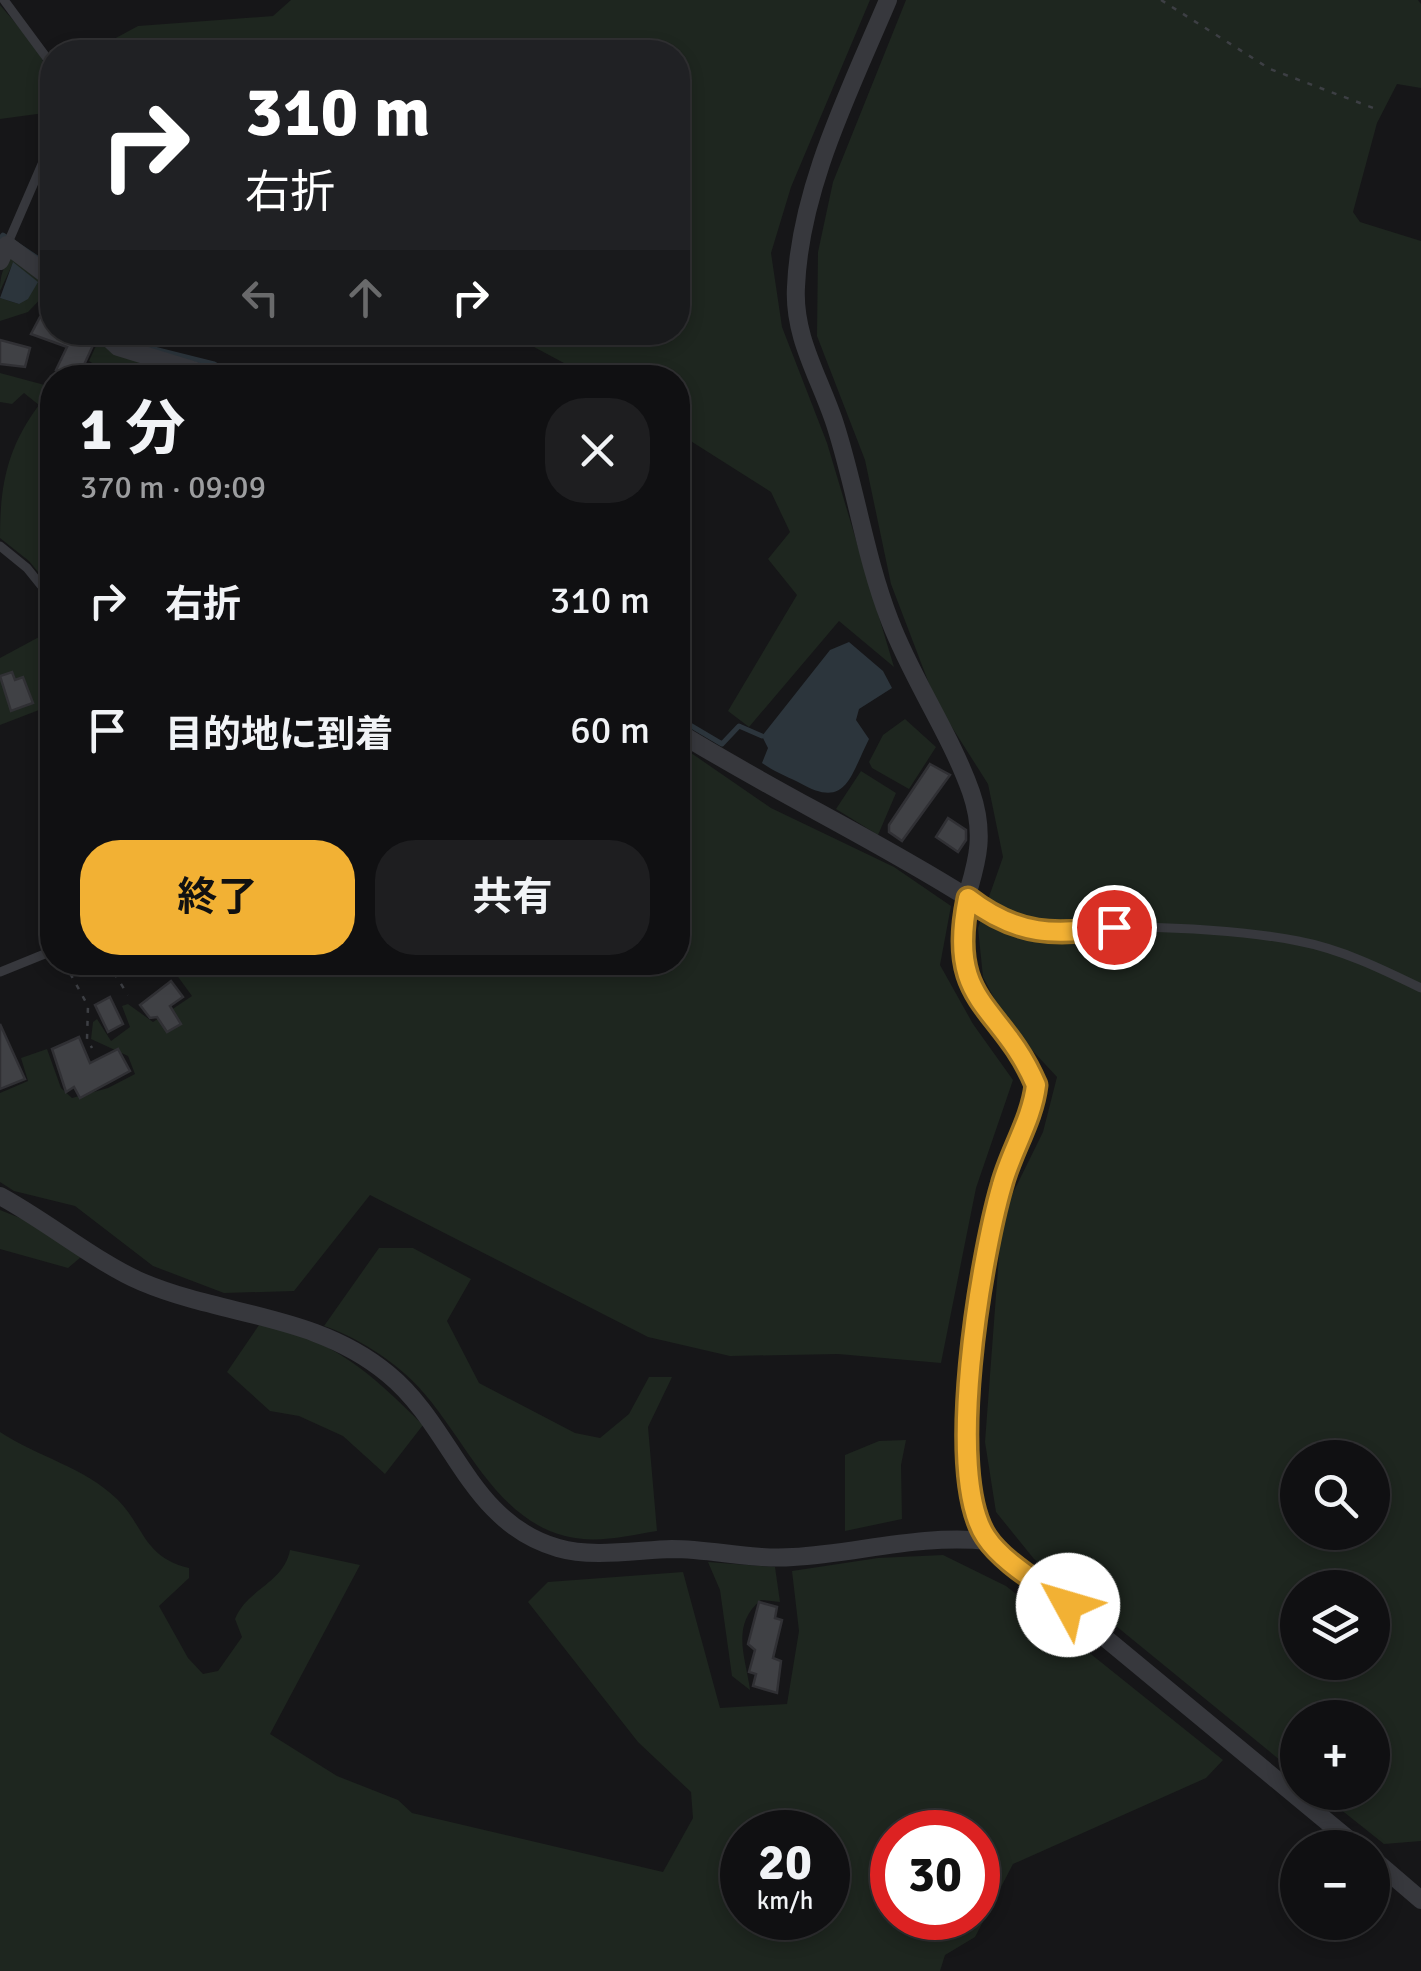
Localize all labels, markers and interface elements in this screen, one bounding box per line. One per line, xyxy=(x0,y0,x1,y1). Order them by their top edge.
text: 310 m xyxy=(245,69,430,155)
icon: right xyxy=(80,80,210,210)
text: 右折 xyxy=(245,165,335,220)
icon: left xyxy=(233,270,288,325)
icon: ahead xyxy=(338,270,393,325)
icon: right xyxy=(443,270,498,325)
text: 1 分 xyxy=(80,393,186,467)
button: close xyxy=(545,398,650,503)
text: 370 m · 09:09 xyxy=(80,468,266,507)
icon: right xyxy=(80,573,135,628)
text: 310 m xyxy=(550,577,650,624)
text: 右折 xyxy=(165,581,241,628)
icon: arrive xyxy=(80,703,135,758)
text: 60 m xyxy=(570,707,650,754)
text: 目的地に到着 xyxy=(165,711,393,758)
button: 終了 xyxy=(80,840,355,955)
button: 共有 xyxy=(375,840,650,955)
pin xyxy=(1072,885,1157,970)
icon: arrive xyxy=(1087,900,1142,955)
map controls xyxy=(1280,1440,1390,1940)
button: search xyxy=(1280,1440,1390,1550)
position arrow xyxy=(1016,1553,1120,1657)
button: layers xyxy=(1280,1570,1390,1680)
button: + xyxy=(1280,1700,1390,1810)
speed limit sign: 30 xyxy=(870,1810,1000,1940)
button: − xyxy=(1280,1830,1390,1940)
text: 20 xyxy=(758,1832,812,1894)
text: km/h xyxy=(757,1885,813,1916)

